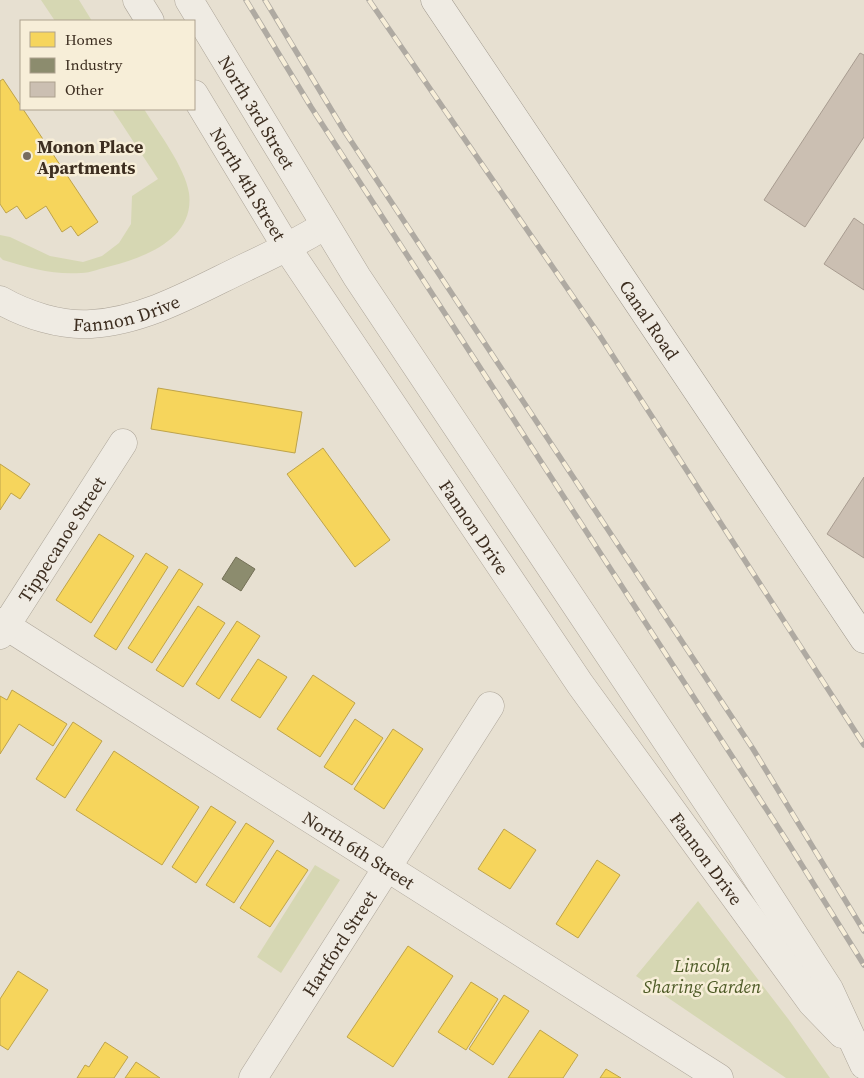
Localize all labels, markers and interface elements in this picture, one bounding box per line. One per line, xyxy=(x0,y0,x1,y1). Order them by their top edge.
legend xyxy=(20,20,195,110)
text: Homes xyxy=(65,29,112,50)
street label: North 3rd Street xyxy=(213,50,301,174)
text: Industry xyxy=(65,54,123,75)
text: Other xyxy=(65,79,104,100)
street label: North 4th Street xyxy=(204,123,292,245)
place label: Monon Place Apartments xyxy=(37,134,143,180)
marker: Monon Place Apartments xyxy=(21,150,33,162)
street label: Canal Road xyxy=(614,275,685,364)
street label: Fannon Drive xyxy=(73,288,183,337)
street label: Tippecanoe Street xyxy=(12,471,111,607)
street label: Fannon Drive xyxy=(434,475,515,579)
street label: North 6th Street xyxy=(298,805,420,895)
street label: Fannon Drive xyxy=(665,807,749,910)
street label: Hartford Street xyxy=(296,885,382,1001)
park label: Lincoln Sharing Garden xyxy=(643,953,761,999)

